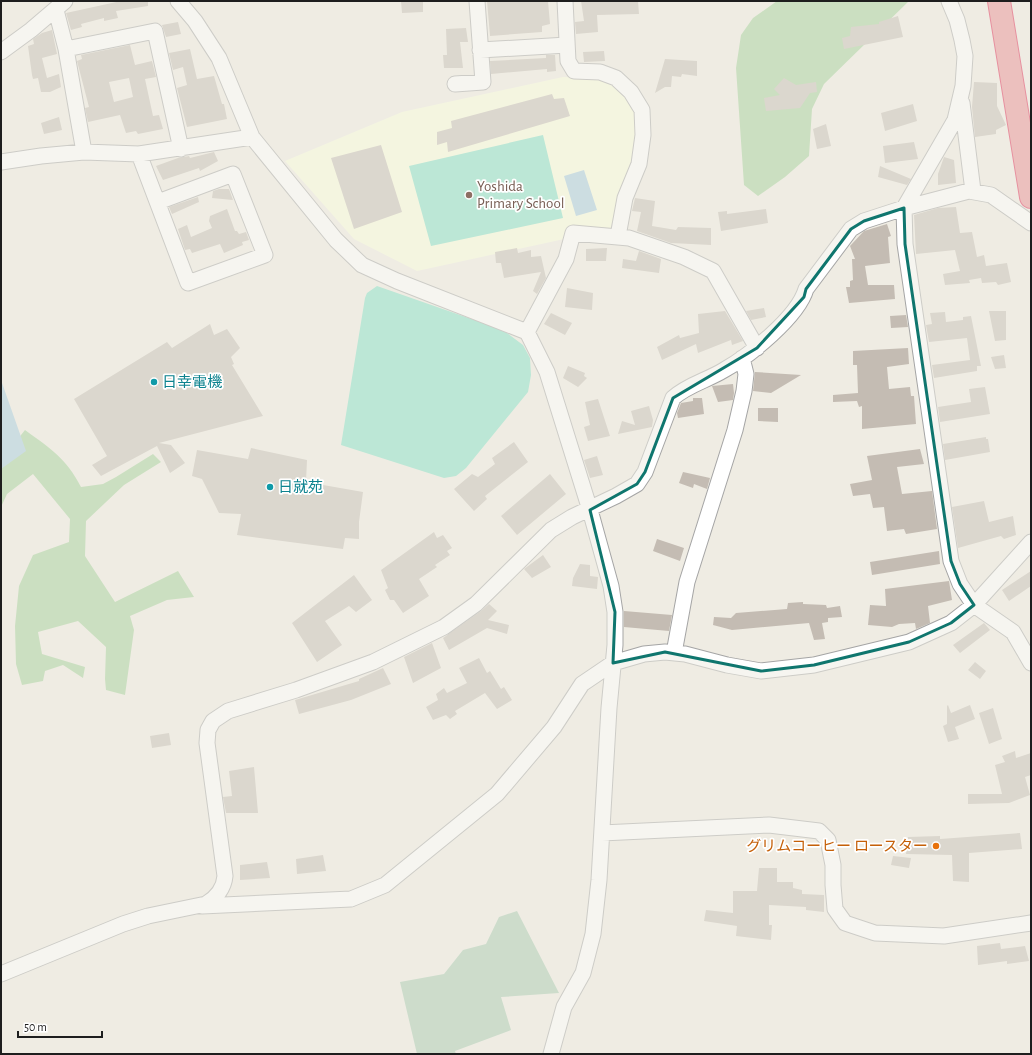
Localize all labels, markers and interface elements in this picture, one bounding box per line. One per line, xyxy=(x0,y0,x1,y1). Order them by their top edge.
place label: Yoshida Primary School xyxy=(477,179,565,211)
marker: Yoshida Primary School xyxy=(464,190,474,200)
place label: 日幸電機 xyxy=(162,373,222,390)
marker: 日幸電機 xyxy=(149,377,159,387)
place label: 日就苑 xyxy=(278,478,323,495)
marker: 日就苑 xyxy=(265,482,275,492)
place label: グリムコーヒー ロースター xyxy=(746,838,928,854)
marker: グリムコーヒー ロースター xyxy=(931,841,941,851)
scale bar xyxy=(18,1013,102,1039)
text: 50 m xyxy=(24,1021,47,1033)

